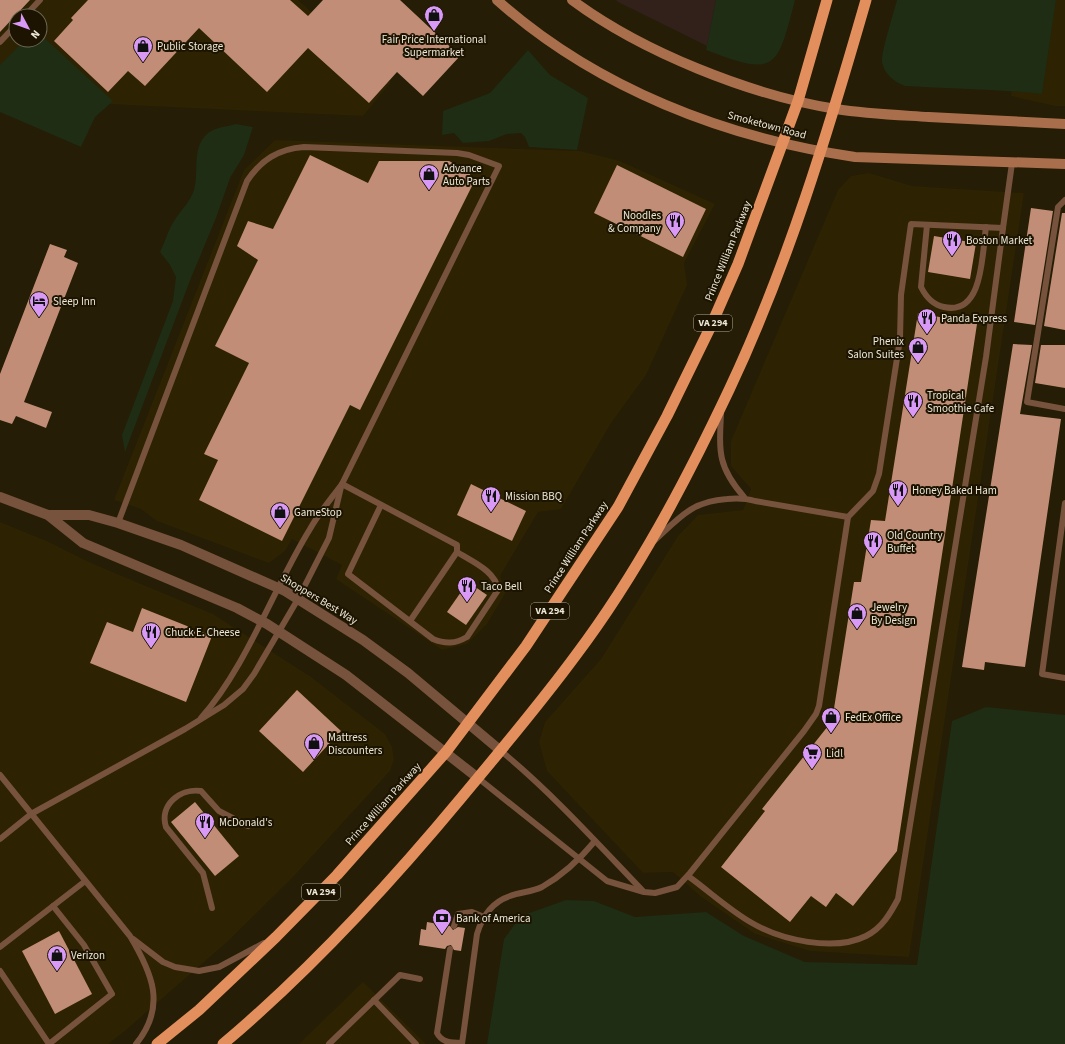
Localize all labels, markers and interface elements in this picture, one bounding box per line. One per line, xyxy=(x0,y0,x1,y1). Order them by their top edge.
shop icon: Fair Price International Supermarket xyxy=(423,4,445,32)
north arrow xyxy=(8,8,48,48)
text: N xyxy=(27,27,43,42)
place label: Fair Price International Supermarket xyxy=(382,32,486,60)
shop icon: Public Storage xyxy=(132,35,154,63)
place label: Public Storage xyxy=(157,39,224,54)
street label: Smoketown Road xyxy=(726,107,808,143)
place label: Advance Auto Parts xyxy=(443,161,490,189)
shop icon: Advance Auto Parts xyxy=(418,163,440,191)
street label: Prince William Parkway xyxy=(701,199,755,303)
place label: Noodles & Company xyxy=(608,208,661,236)
restaurant icon: Noodles & Company xyxy=(664,210,686,238)
restaurant icon: Boston Market xyxy=(941,229,963,257)
place label: Boston Market xyxy=(966,233,1032,248)
hotel icon: Sleep Inn xyxy=(28,290,50,318)
place label: Sleep Inn xyxy=(53,294,96,309)
restaurant icon: Panda Express xyxy=(916,307,938,335)
place label: Panda Express xyxy=(941,311,1007,326)
road number: VA 294 xyxy=(694,315,732,331)
place label: Phenix Salon Suites xyxy=(847,334,904,362)
shop icon: Phenix Salon Suites xyxy=(907,336,929,364)
place label: Tropical Smoothie Cafe xyxy=(927,388,995,416)
restaurant icon: Tropical Smoothie Cafe xyxy=(902,390,924,418)
restaurant icon: Honey Baked Ham xyxy=(887,479,909,507)
place label: Honey Baked Ham xyxy=(912,483,997,498)
restaurant icon: Mission BBQ xyxy=(480,485,502,513)
place label: Mission BBQ xyxy=(505,489,562,504)
street label: Prince William Parkway xyxy=(541,498,611,596)
shop icon: GameStop xyxy=(269,501,291,529)
place label: GameStop xyxy=(294,505,342,520)
place label: Old Country Buffet xyxy=(887,528,943,556)
restaurant icon: Old Country Buffet xyxy=(862,530,884,558)
street label: Shoppers Best Way xyxy=(278,570,360,628)
restaurant icon: Taco Bell xyxy=(456,575,478,603)
place label: Taco Bell xyxy=(481,579,522,594)
place label: Jewelry By Design xyxy=(871,600,916,628)
shop icon: Jewelry By Design xyxy=(846,602,868,630)
road number: VA 294 xyxy=(531,603,569,619)
restaurant icon: Chuck E. Cheese xyxy=(140,621,162,649)
place label: Chuck E. Cheese xyxy=(165,625,240,640)
shop icon: FedEx Office xyxy=(820,706,842,734)
place label: FedEx Office xyxy=(845,710,902,725)
place label: Mattress Discounters xyxy=(328,730,383,758)
shop icon: Mattress Discounters xyxy=(303,732,325,760)
supermarket icon: Lidl xyxy=(801,742,823,770)
place label: Lidl xyxy=(826,746,843,761)
street label: Prince William Parkway xyxy=(342,759,424,849)
restaurant icon: McDonald's xyxy=(194,811,216,839)
place label: McDonald's xyxy=(219,815,273,830)
road number: VA 294 xyxy=(302,884,340,900)
bank icon: Bank of America xyxy=(431,907,453,935)
place label: Bank of America xyxy=(456,911,531,926)
shop icon: Verizon xyxy=(46,944,68,972)
place label: Verizon xyxy=(71,948,105,963)

